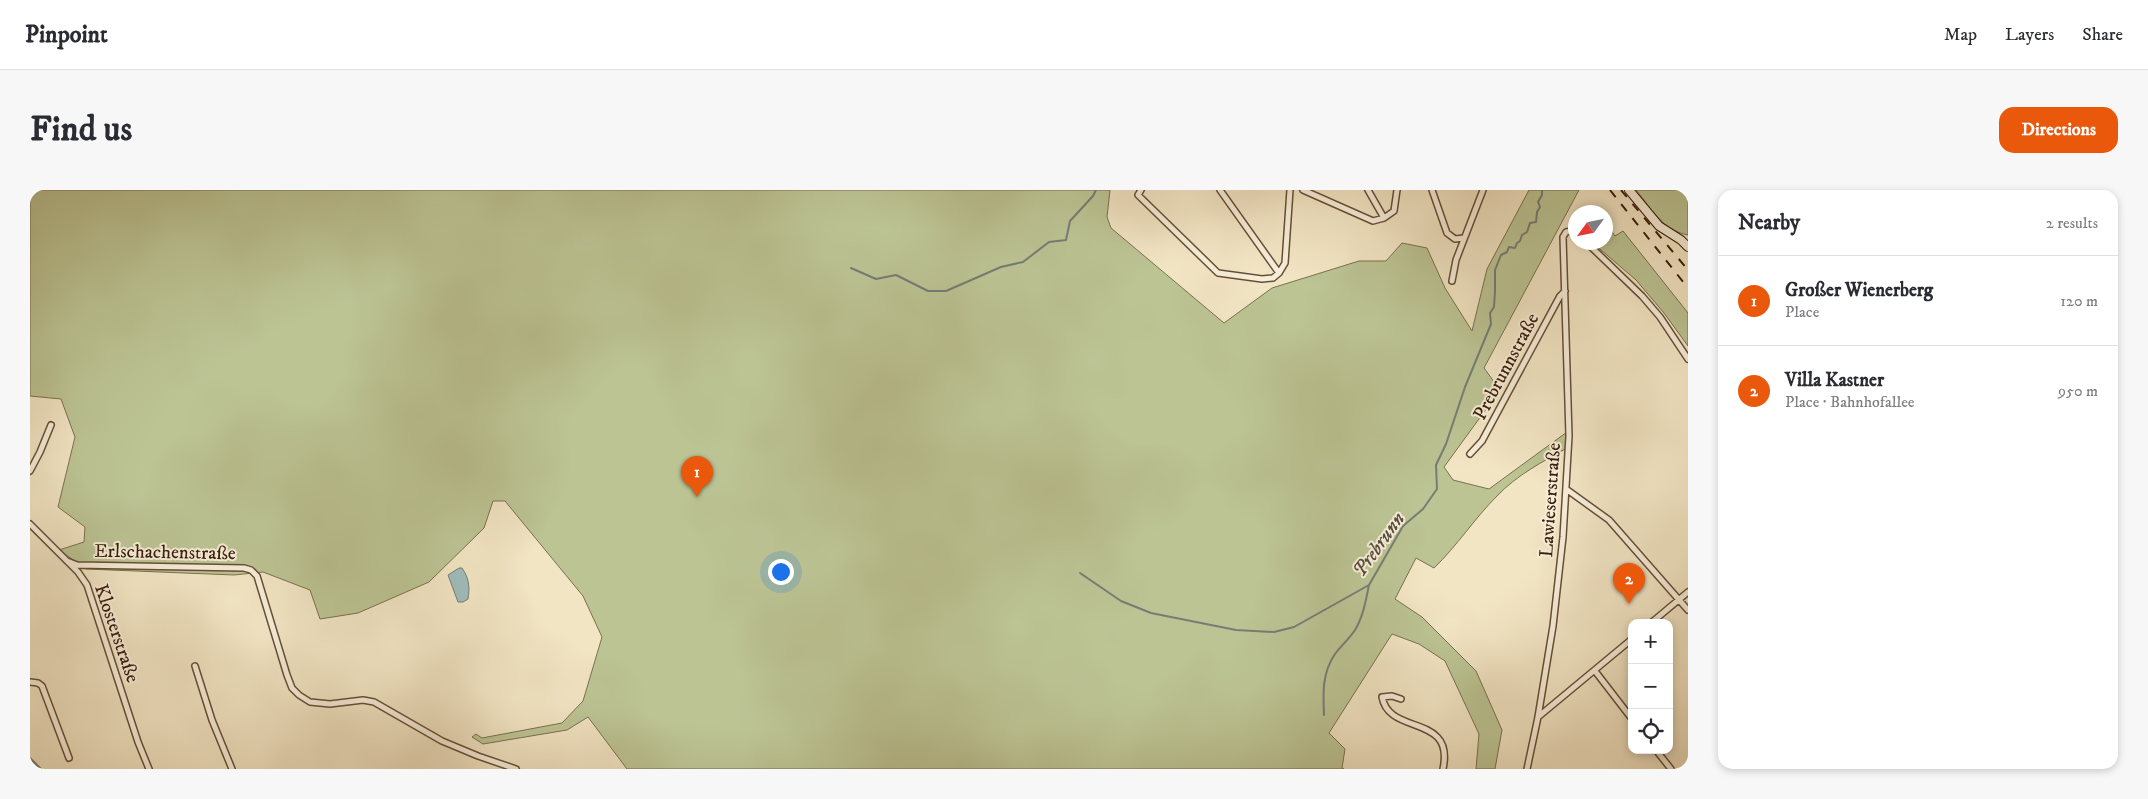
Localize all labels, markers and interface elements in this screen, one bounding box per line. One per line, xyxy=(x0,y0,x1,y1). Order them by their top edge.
text: Pinpoint xyxy=(25,20,108,50)
text: Map xyxy=(1944,24,1977,46)
text: Layers xyxy=(2005,24,2054,46)
text: Share xyxy=(2082,24,2123,46)
button: Directions xyxy=(1999,107,2118,153)
text: Find us xyxy=(30,108,132,152)
north arrow xyxy=(1568,205,1613,250)
text: Nearby xyxy=(1738,210,1800,236)
text: 2 results xyxy=(2046,213,2098,233)
text: Großer Wienerberg xyxy=(1785,279,1933,302)
text: 1 xyxy=(1751,291,1757,311)
text: 120 m xyxy=(2060,291,2098,311)
text: Place xyxy=(1785,302,1819,322)
street label: Prebrunnstraße xyxy=(1469,309,1544,424)
text: Villa Kastner xyxy=(1785,369,1884,392)
text: 2 xyxy=(1750,381,1758,401)
text: 950 m xyxy=(2058,381,2098,401)
text: Place · Bahnhofallee xyxy=(1785,392,1914,412)
street label: Lawieserstraße xyxy=(1535,442,1566,558)
pin: 1 xyxy=(681,456,713,497)
water label: Prebrunn xyxy=(1347,508,1411,582)
street label: Erlschachenstraße xyxy=(94,540,236,565)
your location xyxy=(768,559,794,585)
pin: 2 xyxy=(1613,563,1645,604)
street label: Klosterstraße xyxy=(89,581,144,686)
map controls xyxy=(1628,619,1673,754)
button: + xyxy=(1628,619,1673,664)
button: − xyxy=(1628,664,1673,709)
button: locate xyxy=(1628,709,1673,754)

